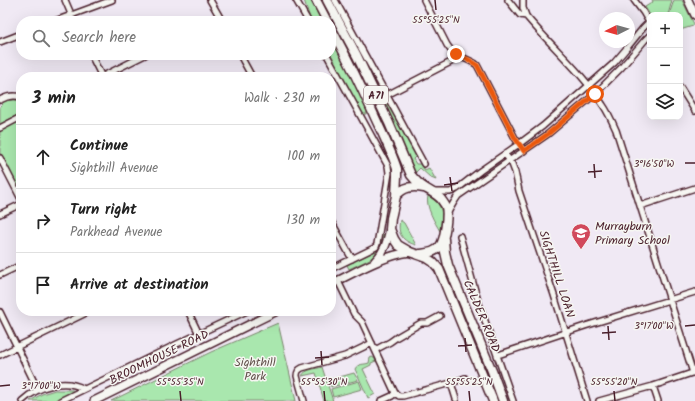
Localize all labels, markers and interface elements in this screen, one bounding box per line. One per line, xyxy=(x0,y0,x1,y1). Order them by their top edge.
text: 55°55'25"N xyxy=(412,12,460,28)
north arrow xyxy=(599,12,635,48)
map controls xyxy=(647,12,683,120)
button: + xyxy=(647,12,683,48)
search box xyxy=(16,16,336,60)
text: Search here xyxy=(62,26,136,50)
icon: search xyxy=(30,27,52,49)
route end xyxy=(447,45,465,63)
button: − xyxy=(647,48,683,84)
button: layers xyxy=(647,84,683,120)
text: 3 min xyxy=(32,85,76,112)
route start xyxy=(586,85,604,103)
road number: A71 xyxy=(364,86,388,104)
text: Walk · 230 m xyxy=(244,88,320,109)
text: Continue xyxy=(70,134,128,158)
icon: ahead xyxy=(32,146,54,168)
text: 100 m xyxy=(287,146,320,167)
text: 3°16'50"W xyxy=(634,156,675,172)
text: Sighthill Avenue xyxy=(70,158,158,179)
text: Turn right xyxy=(70,198,137,222)
icon: right xyxy=(32,210,54,232)
text: 130 m xyxy=(286,210,320,231)
place label: Murrayburn Primary School xyxy=(595,217,670,250)
text: Parkhead Avenue xyxy=(70,222,162,243)
school or university icon: Murrayburn Primary School xyxy=(570,222,592,250)
street label: SIGHTHILL LOAN xyxy=(533,228,580,320)
text: Arrive at destination xyxy=(70,273,209,297)
icon: arrive xyxy=(32,274,54,296)
street label: CALDER ROAD xyxy=(458,277,505,356)
text: 3°17'00"W xyxy=(634,318,674,334)
street label: BROOMHOUSE ROAD xyxy=(106,325,213,390)
park label: Sighthill Park xyxy=(234,353,276,386)
text: 55°55'35"N xyxy=(156,374,204,390)
text: 55°55'30"N xyxy=(300,374,348,390)
text: 55°55'25"N xyxy=(445,374,493,390)
text: 55°55'20"N xyxy=(590,374,638,390)
text: 3°17'00"W xyxy=(21,378,61,394)

